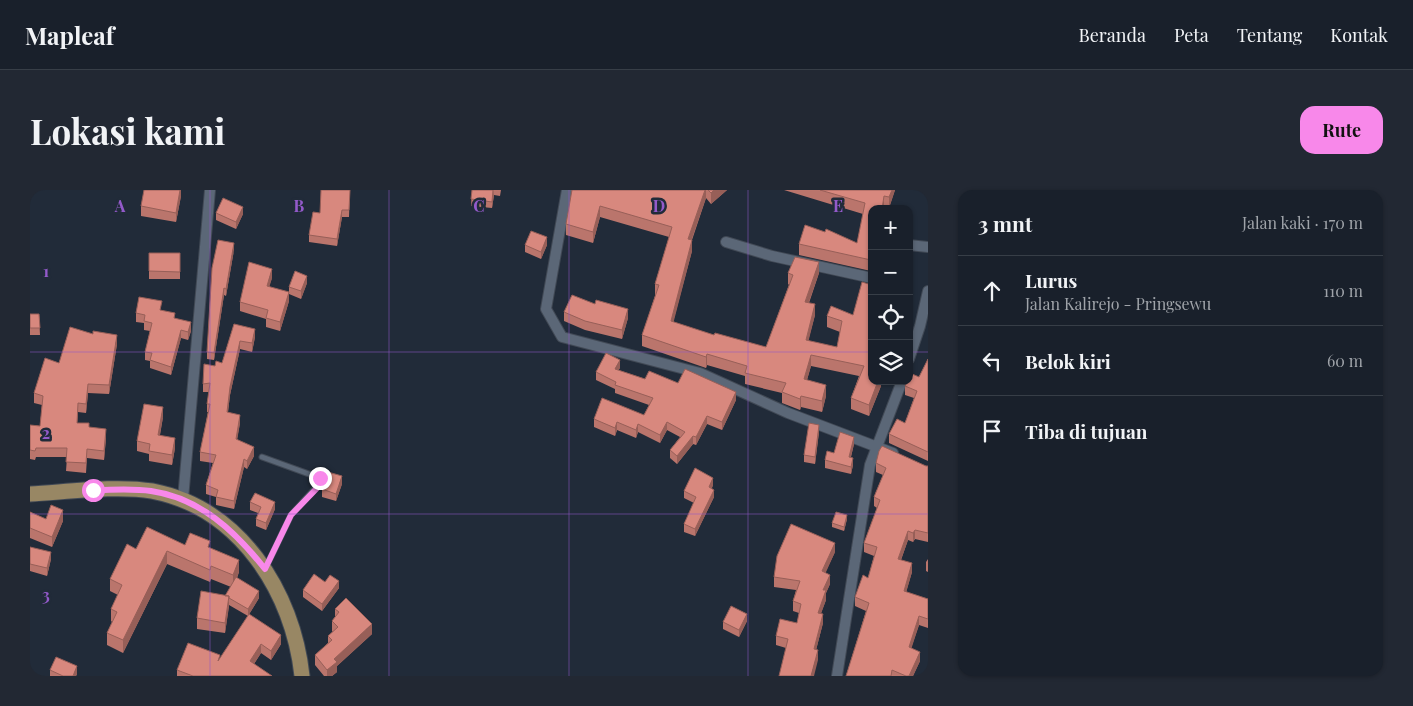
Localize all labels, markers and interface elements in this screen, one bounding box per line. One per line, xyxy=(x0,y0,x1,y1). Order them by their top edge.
text: Mapleaf xyxy=(25,19,114,51)
text: Beranda xyxy=(1078,23,1146,47)
text: Peta xyxy=(1174,23,1209,47)
text: Tentang xyxy=(1237,23,1302,47)
text: Kontak xyxy=(1330,23,1388,47)
button: Rute xyxy=(1300,106,1383,154)
text: Lokasi kami xyxy=(30,107,225,154)
text: A xyxy=(114,195,126,216)
text: B xyxy=(294,195,305,216)
text: C xyxy=(473,195,485,216)
text: D xyxy=(653,195,665,216)
text: E xyxy=(833,195,843,216)
map controls xyxy=(868,205,913,385)
button: + xyxy=(868,205,913,250)
text: 3 mnt xyxy=(978,209,1032,237)
text: Jalan kaki · 170 m xyxy=(1242,212,1363,233)
button: − xyxy=(868,250,913,295)
text: 1 xyxy=(43,260,49,281)
text: Lurus xyxy=(1025,267,1077,293)
icon: ahead xyxy=(978,277,1006,305)
text: 110 m xyxy=(1323,280,1363,301)
text: Jalan Kalirejo - Pringsewu xyxy=(1025,293,1211,314)
button: locate xyxy=(868,295,913,340)
button: layers xyxy=(868,340,913,385)
icon: left xyxy=(978,347,1006,375)
text: Belok kiri xyxy=(1025,348,1111,374)
text: 60 m xyxy=(1327,350,1363,371)
icon: arrive xyxy=(978,417,1006,445)
text: Tiba di tujuan xyxy=(1025,418,1147,444)
text: 2 xyxy=(42,422,50,443)
route end xyxy=(309,467,332,490)
route start xyxy=(82,479,105,502)
text: 3 xyxy=(42,584,50,605)

